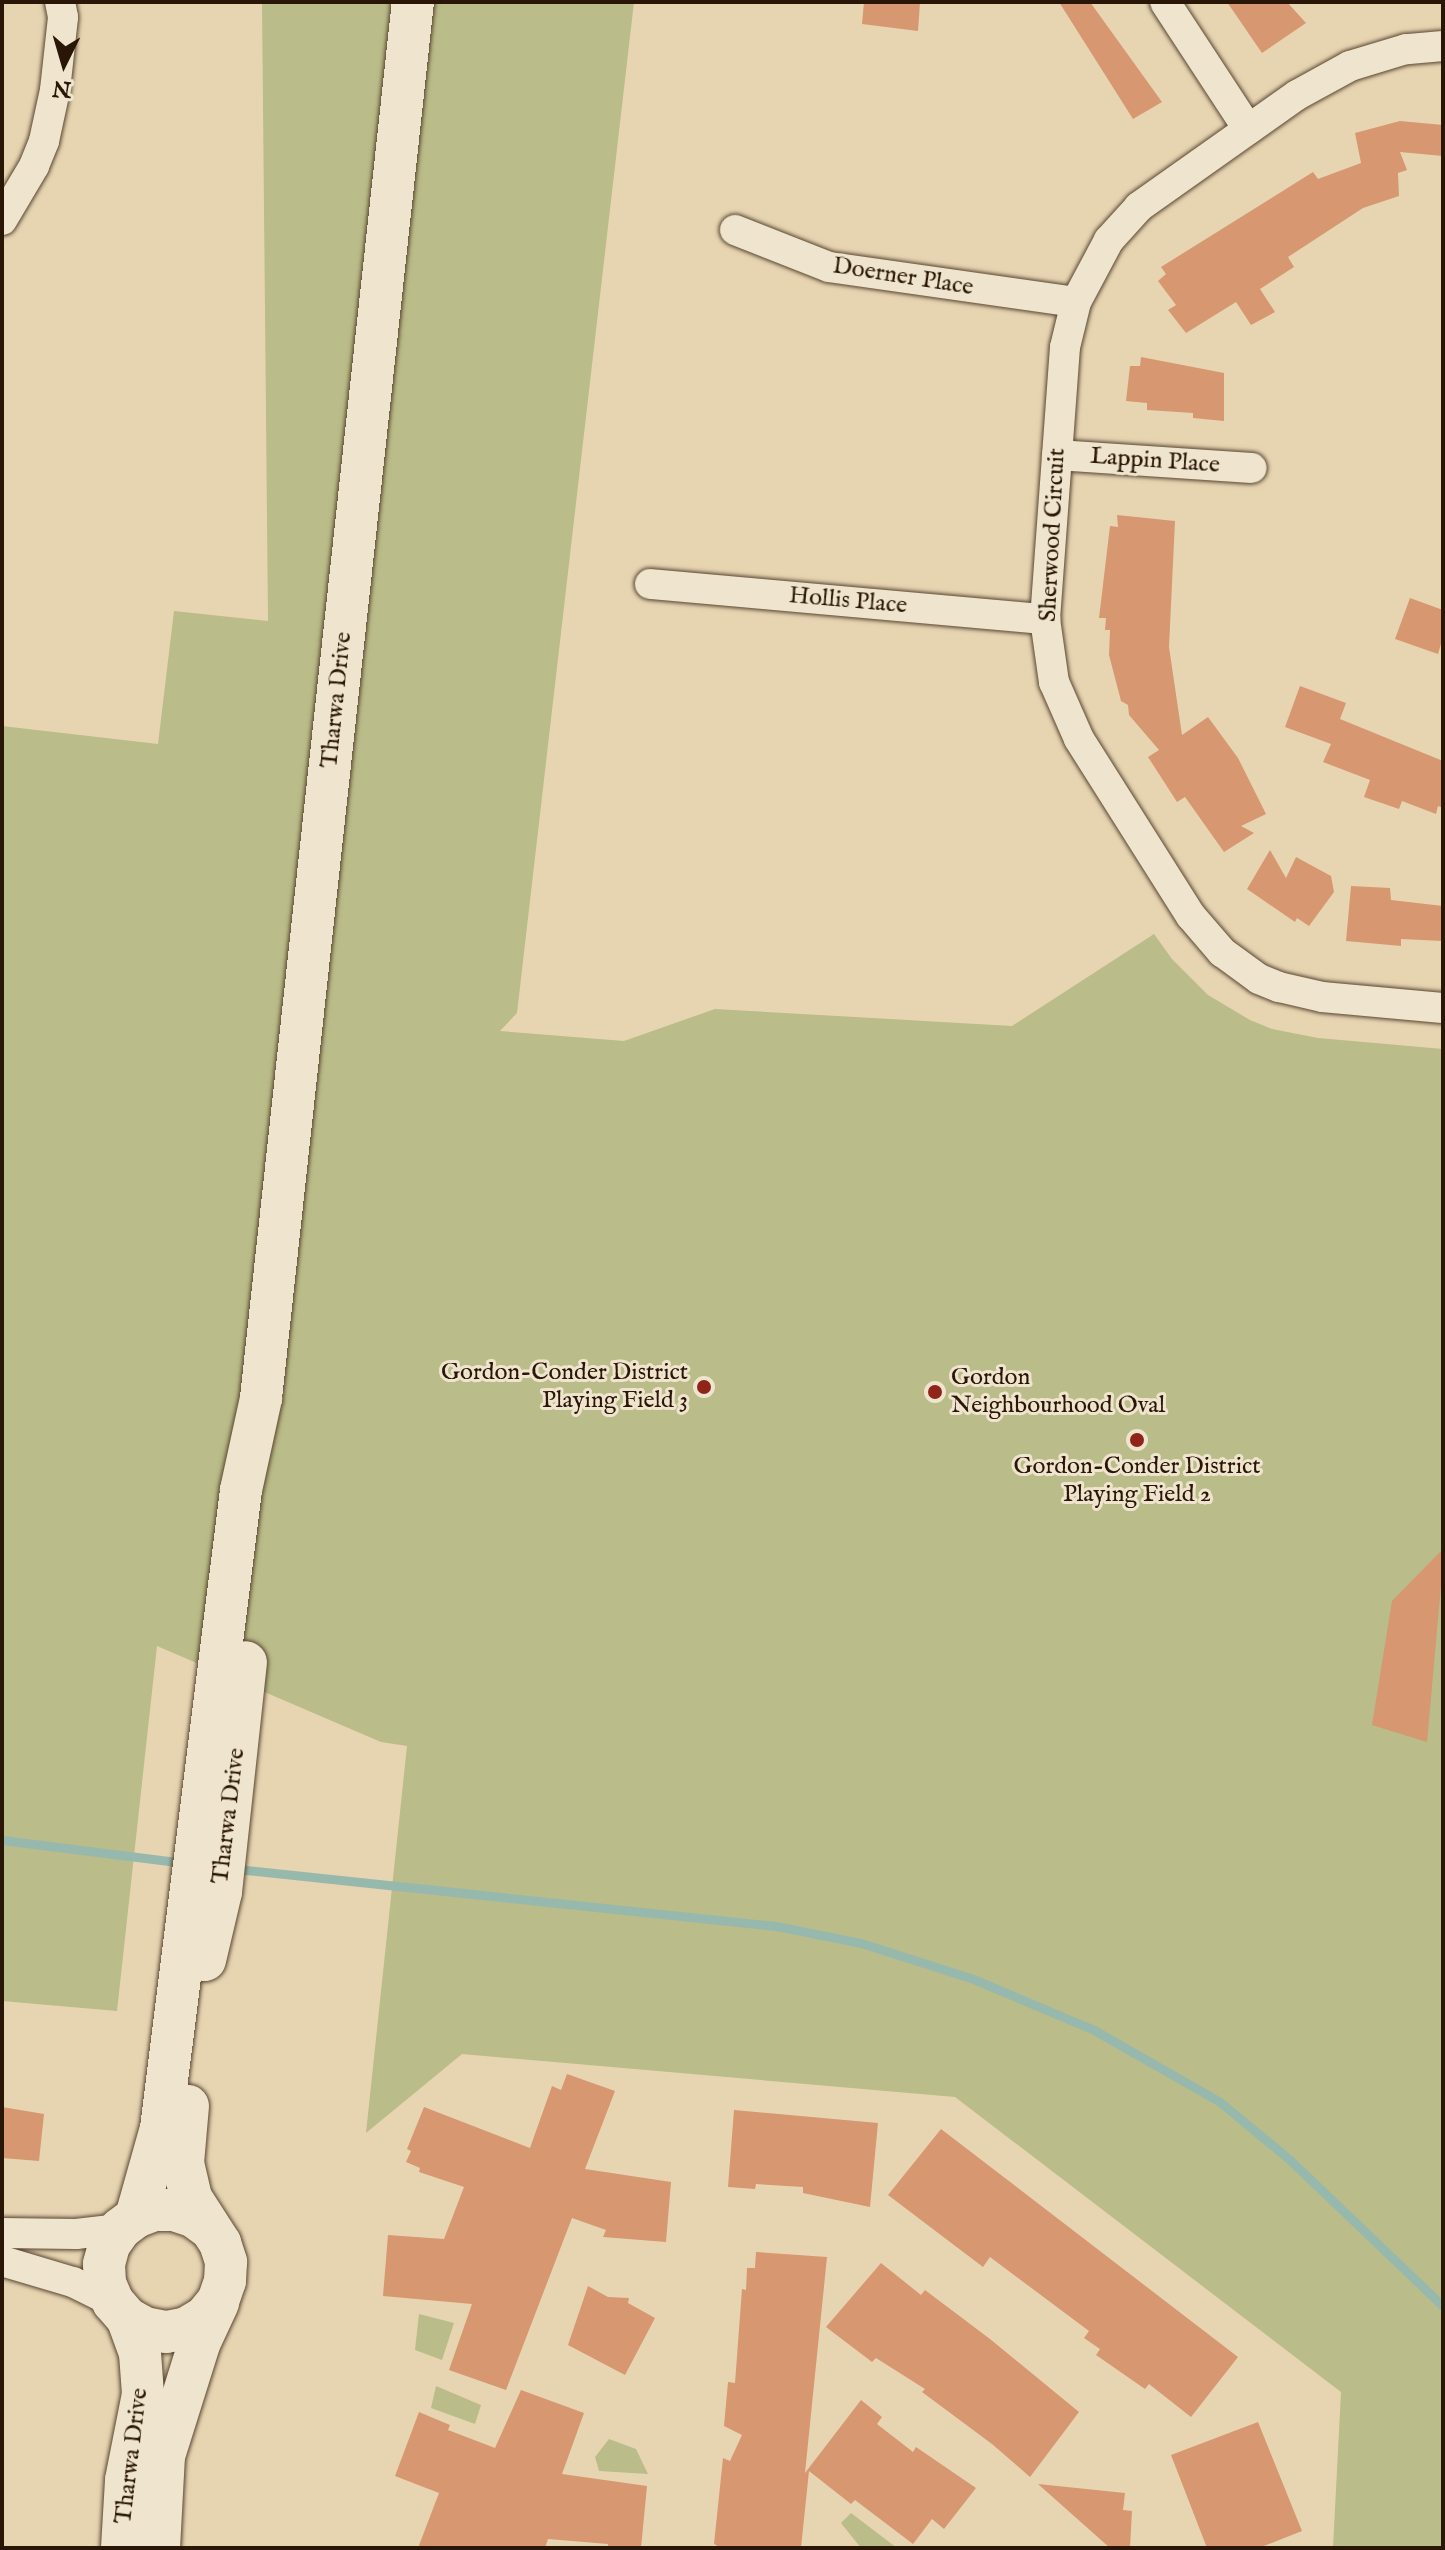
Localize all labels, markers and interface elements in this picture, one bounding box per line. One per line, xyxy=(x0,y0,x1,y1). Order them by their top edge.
north arrow xyxy=(24,24,104,104)
text: N xyxy=(51,73,73,103)
street label: Doerner Place xyxy=(831,252,975,302)
street label: Lappin Place xyxy=(1089,442,1221,480)
street label: Sherwood Circuit xyxy=(1034,447,1072,623)
street label: Hollis Place xyxy=(788,581,908,621)
street label: Tharwa Drive xyxy=(316,630,358,770)
place label: Gordon-Conder District Playing Field 3 xyxy=(441,1359,688,1415)
place label: Gordon Neighbourhood Oval xyxy=(951,1364,1165,1420)
marker: Gordon-Conder District Playing Field 3 xyxy=(695,1378,713,1396)
marker: Gordon Neighbourhood Oval xyxy=(926,1383,944,1401)
marker: Gordon-Conder District Playing Field 2 xyxy=(1128,1431,1146,1449)
place label: Gordon-Conder District Playing Field 2 xyxy=(1013,1453,1261,1509)
street label: Tharwa Drive xyxy=(206,1746,252,1886)
street label: Tharwa Drive xyxy=(109,2386,155,2526)

